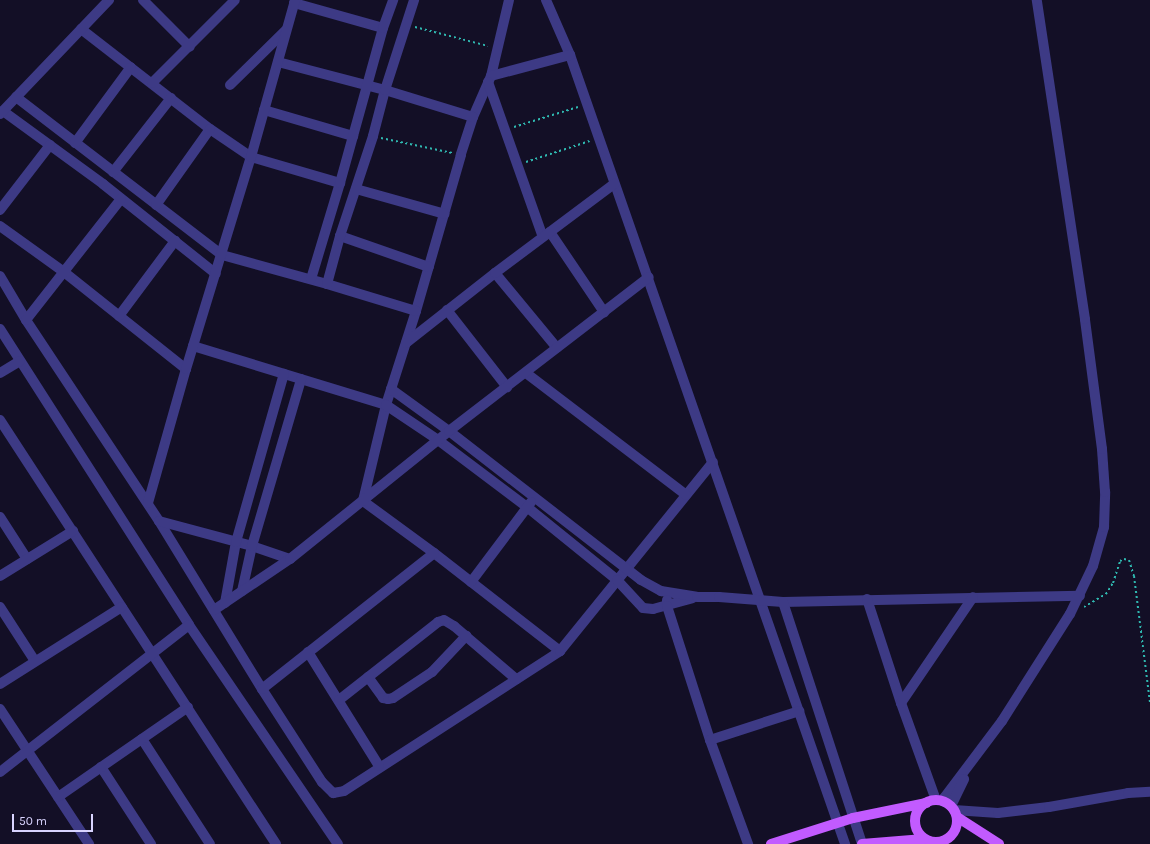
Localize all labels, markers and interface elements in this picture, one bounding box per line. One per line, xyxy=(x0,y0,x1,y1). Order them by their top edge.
scale bar xyxy=(14,806,95,832)
text: 50 m xyxy=(19,814,47,828)

